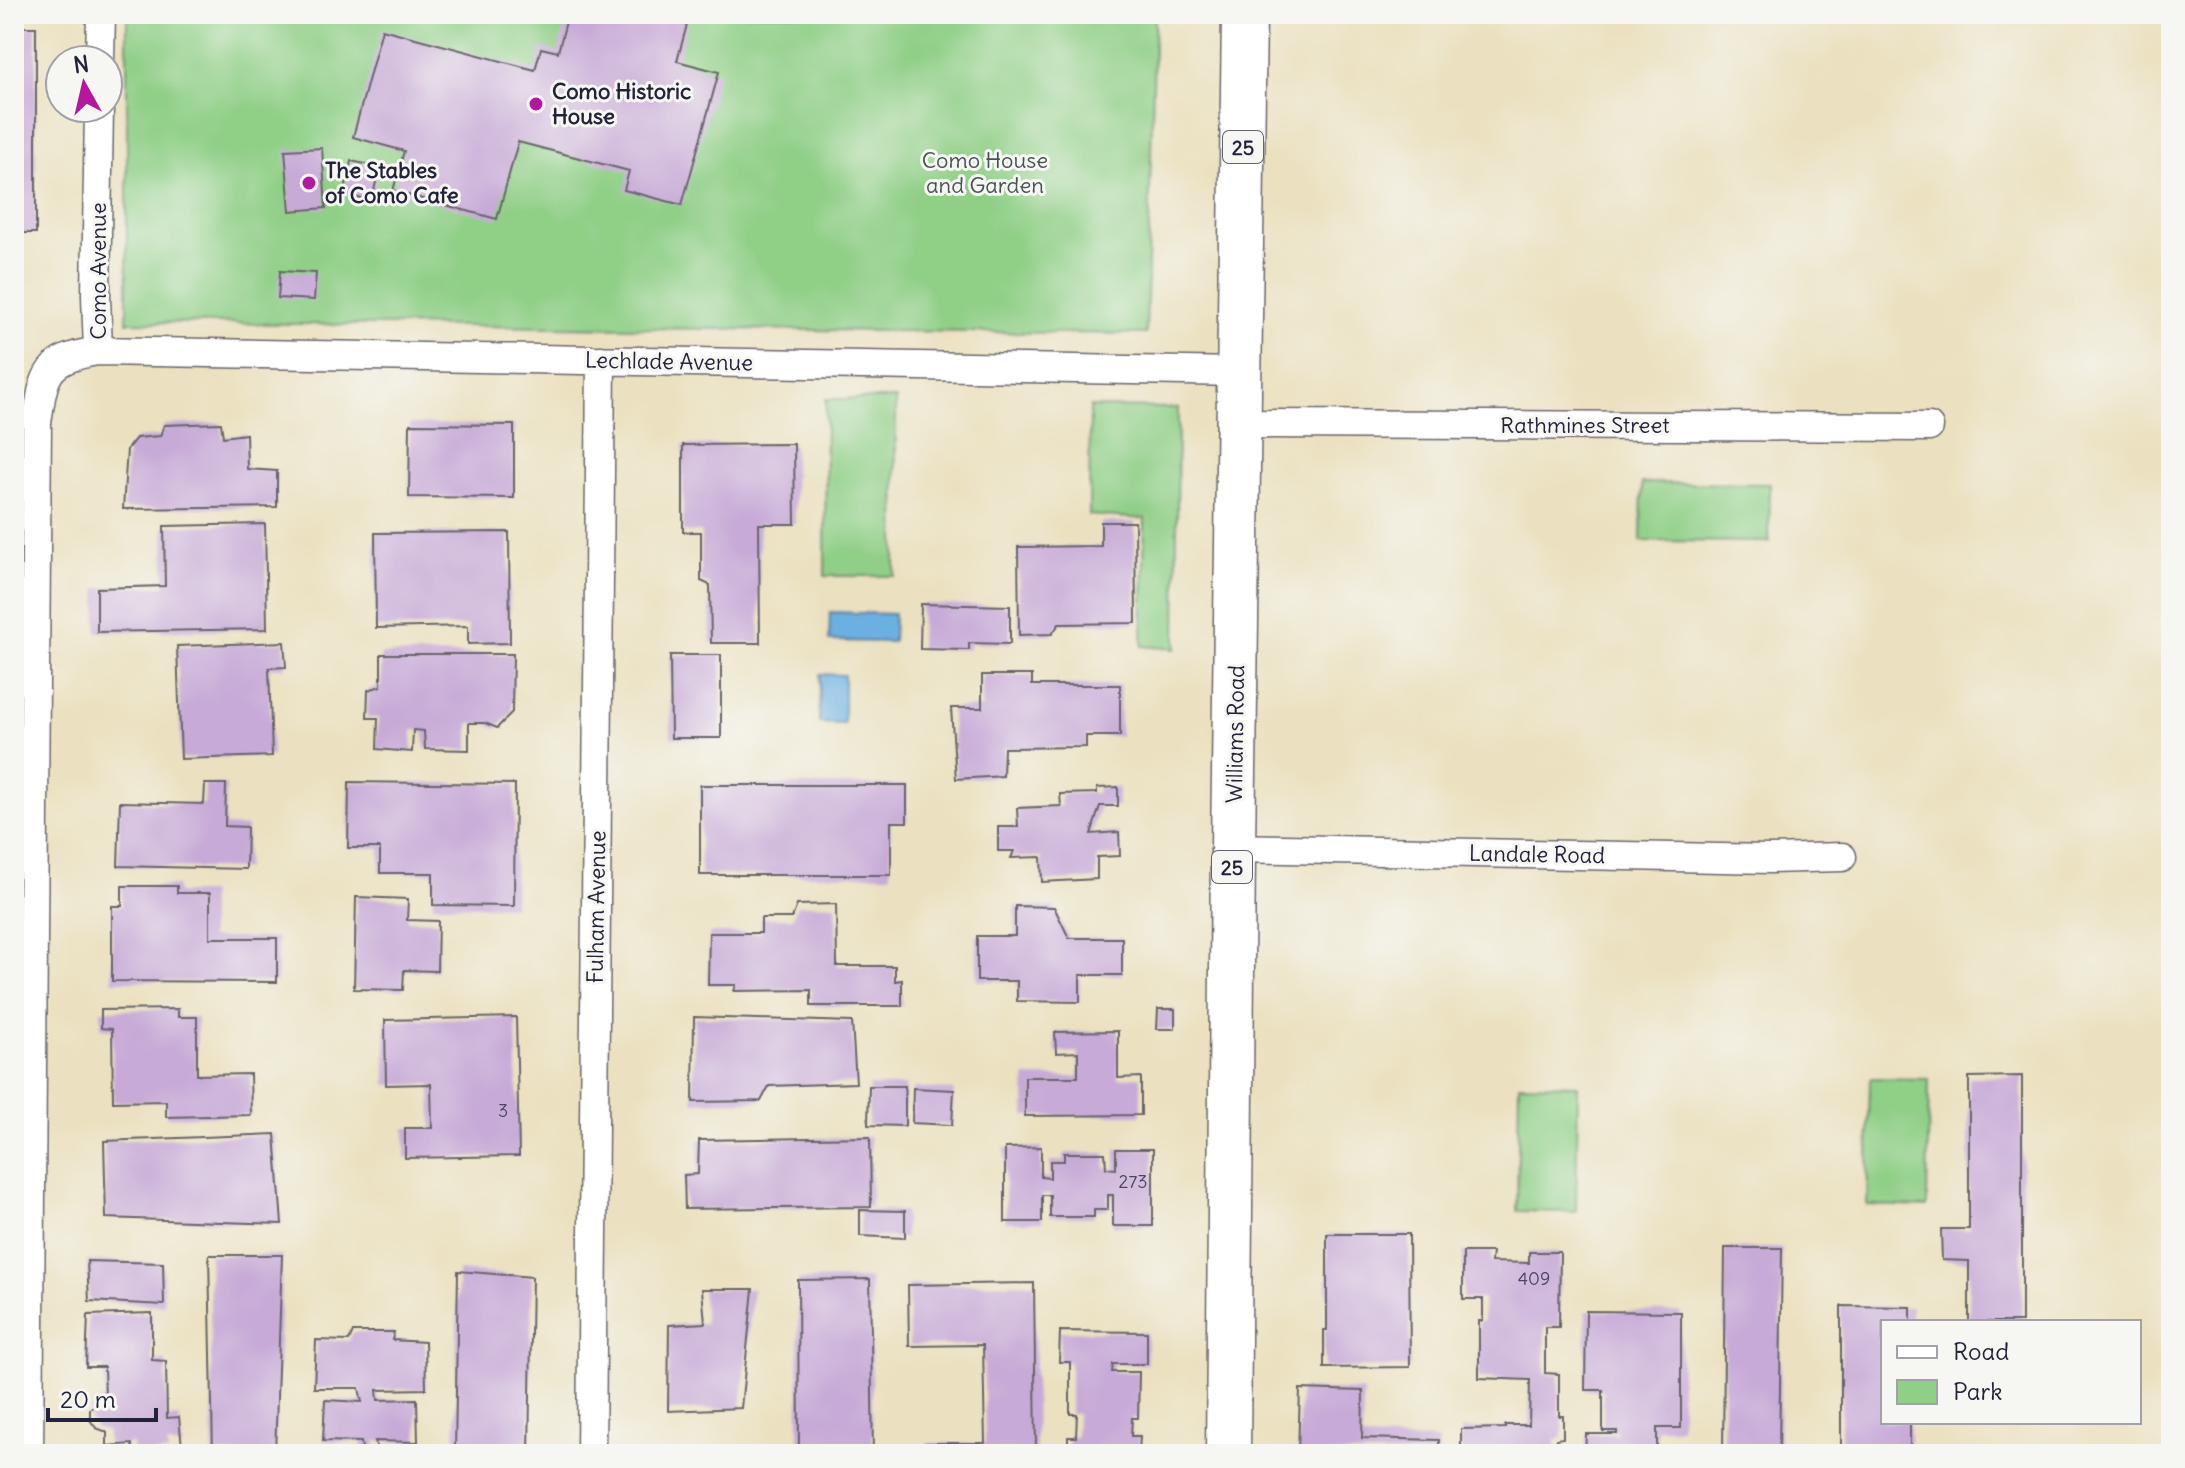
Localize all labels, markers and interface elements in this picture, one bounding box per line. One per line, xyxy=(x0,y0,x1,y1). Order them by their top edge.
north arrow xyxy=(44,44,124,124)
text: N xyxy=(72,49,91,79)
place label: Como Historic House xyxy=(552,77,691,130)
marker: Como Historic House xyxy=(527,95,545,113)
road number: 25 xyxy=(1223,131,1263,163)
park label: Como House and Garden xyxy=(922,146,1048,199)
place label: The Stables of Como Cafe xyxy=(325,156,459,209)
marker: The Stables of Como Cafe xyxy=(300,174,318,192)
street label: Como Avenue xyxy=(84,202,112,340)
street label: Lechlade Avenue xyxy=(585,346,753,376)
street label: Rathmines Street xyxy=(1500,411,1670,439)
street label: Williams Road xyxy=(1220,665,1250,803)
street label: Fulham Avenue xyxy=(581,830,611,984)
street label: Landale Road xyxy=(1469,839,1605,869)
road number: 25 xyxy=(1212,851,1252,883)
house number: 3 xyxy=(498,1099,508,1122)
house number: 273 xyxy=(1119,1170,1147,1193)
house number: 409 xyxy=(1518,1267,1550,1290)
legend xyxy=(1881,1320,2141,1424)
text: Road xyxy=(1953,1336,2009,1366)
scale bar xyxy=(48,1372,156,1422)
text: Park xyxy=(1953,1376,2003,1406)
text: 20 m xyxy=(60,1384,116,1414)

